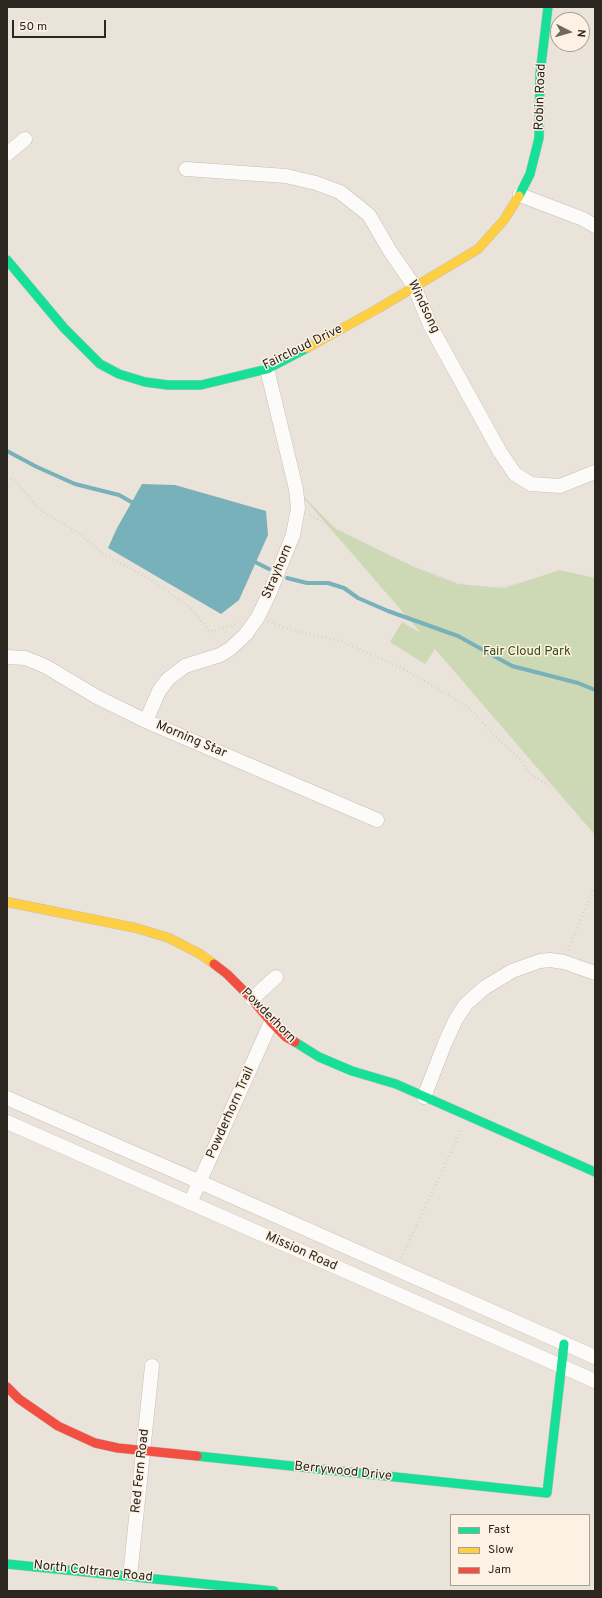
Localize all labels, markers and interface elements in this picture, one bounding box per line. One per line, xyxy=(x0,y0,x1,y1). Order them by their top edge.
scale bar xyxy=(14,12,108,38)
north arrow xyxy=(550,12,590,52)
text: 50 m xyxy=(19,19,47,35)
text: N xyxy=(574,28,588,38)
street label: Robin Road xyxy=(532,63,550,131)
street label: Windsong xyxy=(403,278,443,336)
street label: Faircloud Drive xyxy=(261,322,345,374)
street label: Strayhorn xyxy=(260,542,296,602)
park label: Fair Cloud Park xyxy=(483,644,571,660)
street label: Morning Star xyxy=(153,718,229,762)
street label: Powderhorn xyxy=(237,985,299,1047)
street label: Powderhorn Trail xyxy=(204,1065,258,1161)
street label: Mission Road xyxy=(263,1229,339,1275)
street label: Red Fern Road xyxy=(129,1428,153,1514)
street label: Berrywood Drive xyxy=(293,1459,393,1485)
legend xyxy=(450,1514,590,1586)
text: Fast xyxy=(488,1522,510,1538)
text: Slow xyxy=(488,1542,514,1558)
street label: North Coltrane Road xyxy=(33,1558,153,1586)
text: Jam xyxy=(488,1562,511,1578)

